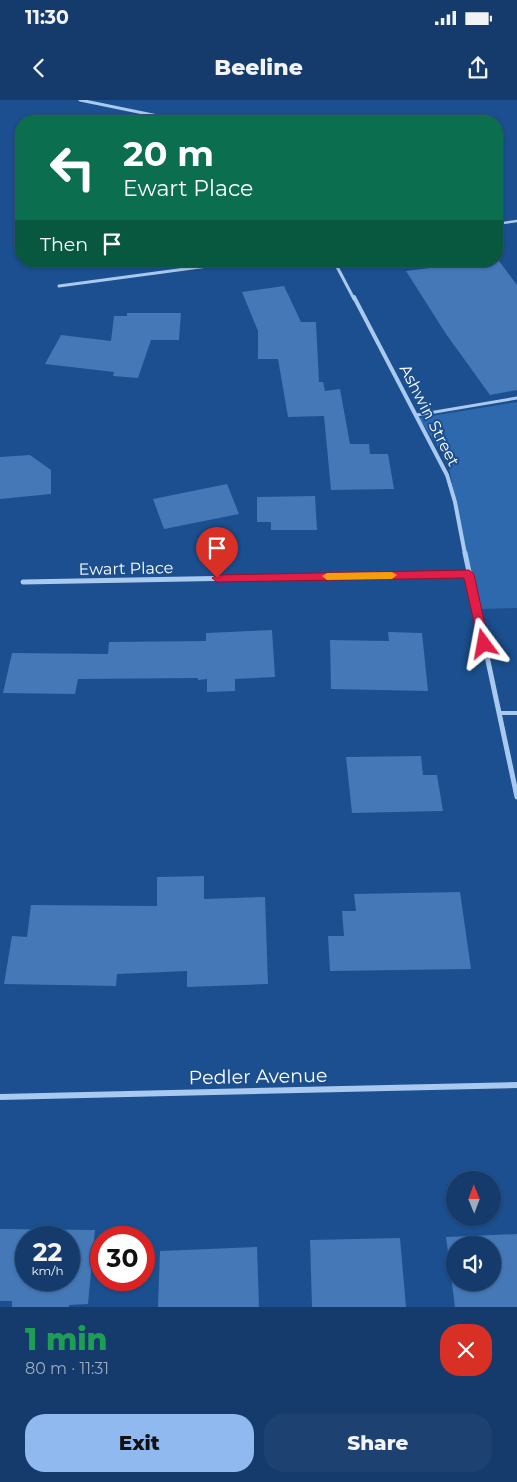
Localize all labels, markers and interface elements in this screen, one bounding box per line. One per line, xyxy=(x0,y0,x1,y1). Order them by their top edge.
text: 11:30 xyxy=(25,6,69,29)
icon: back xyxy=(25,54,53,82)
text: Beeline xyxy=(214,54,303,81)
icon: share xyxy=(464,54,492,82)
text: 20 m xyxy=(123,132,214,175)
icon: left xyxy=(40,135,105,200)
text: Ewart Place xyxy=(123,175,253,202)
icon: arrive xyxy=(98,230,126,258)
text: Then xyxy=(40,233,88,256)
street label: Ashwin Street xyxy=(396,361,464,470)
pin xyxy=(196,527,238,578)
icon: arrive xyxy=(203,534,231,562)
street label: Ewart Place xyxy=(78,558,174,579)
position arrow xyxy=(457,617,509,669)
street label: Pedler Avenue xyxy=(188,1064,328,1089)
north arrow xyxy=(446,1171,501,1226)
map controls xyxy=(446,1171,501,1291)
speed limit sign: 30 xyxy=(90,1226,155,1291)
button: sound xyxy=(446,1236,501,1291)
text: 22 xyxy=(33,1237,62,1267)
text: km/h xyxy=(31,1263,64,1278)
text: 1 min xyxy=(25,1321,108,1358)
button: close xyxy=(440,1324,492,1376)
text: 80 m · 11:31 xyxy=(25,1359,109,1378)
button: Exit xyxy=(25,1414,254,1472)
button: Share xyxy=(264,1414,492,1472)

